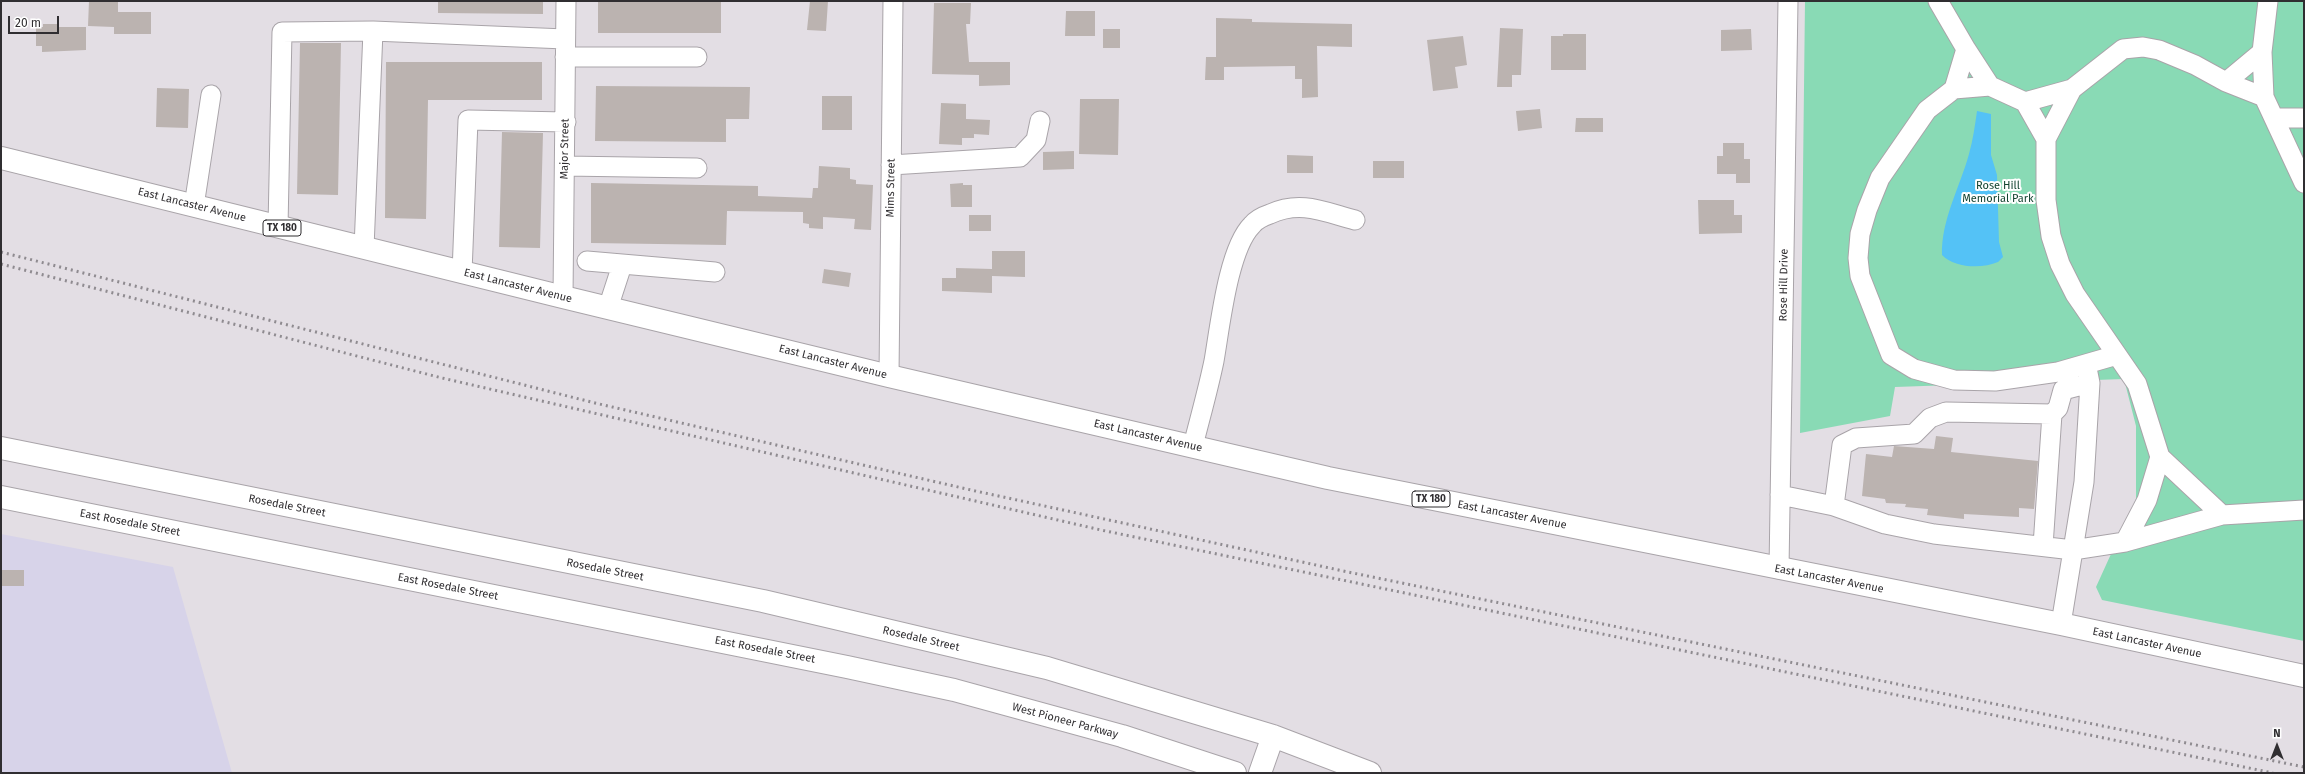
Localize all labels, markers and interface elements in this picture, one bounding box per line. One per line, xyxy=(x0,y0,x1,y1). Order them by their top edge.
scale bar xyxy=(10,8,61,34)
text: 20 m xyxy=(15,16,41,30)
street label: Major Street xyxy=(558,118,572,180)
street label: Mims Street xyxy=(884,158,898,218)
park label: Rose Hill Memorial Park xyxy=(1962,179,2034,205)
street label: East Lancaster Avenue xyxy=(137,185,247,225)
road number: TX 180 xyxy=(263,220,301,236)
street label: Rose Hill Drive xyxy=(1777,249,1791,321)
street label: East Lancaster Avenue xyxy=(463,266,573,306)
street label: East Lancaster Avenue xyxy=(778,342,888,382)
street label: East Lancaster Avenue xyxy=(1092,417,1204,455)
road number: TX 180 xyxy=(1412,491,1450,507)
street label: Rosedale Street xyxy=(247,492,327,520)
street label: East Lancaster Avenue xyxy=(1456,498,1568,532)
street label: East Rosedale Street xyxy=(79,507,181,539)
street label: Rosedale Street xyxy=(565,556,645,584)
street label: East Lancaster Avenue xyxy=(1773,562,1885,596)
street label: East Rosedale Street xyxy=(397,571,499,603)
street label: Rosedale Street xyxy=(881,624,961,654)
street label: East Lancaster Avenue xyxy=(2091,625,2203,661)
street label: East Rosedale Street xyxy=(714,634,816,666)
street label: West Pioneer Parkway xyxy=(1011,701,1119,741)
north arrow xyxy=(2257,726,2297,766)
text: N xyxy=(2273,727,2281,740)

